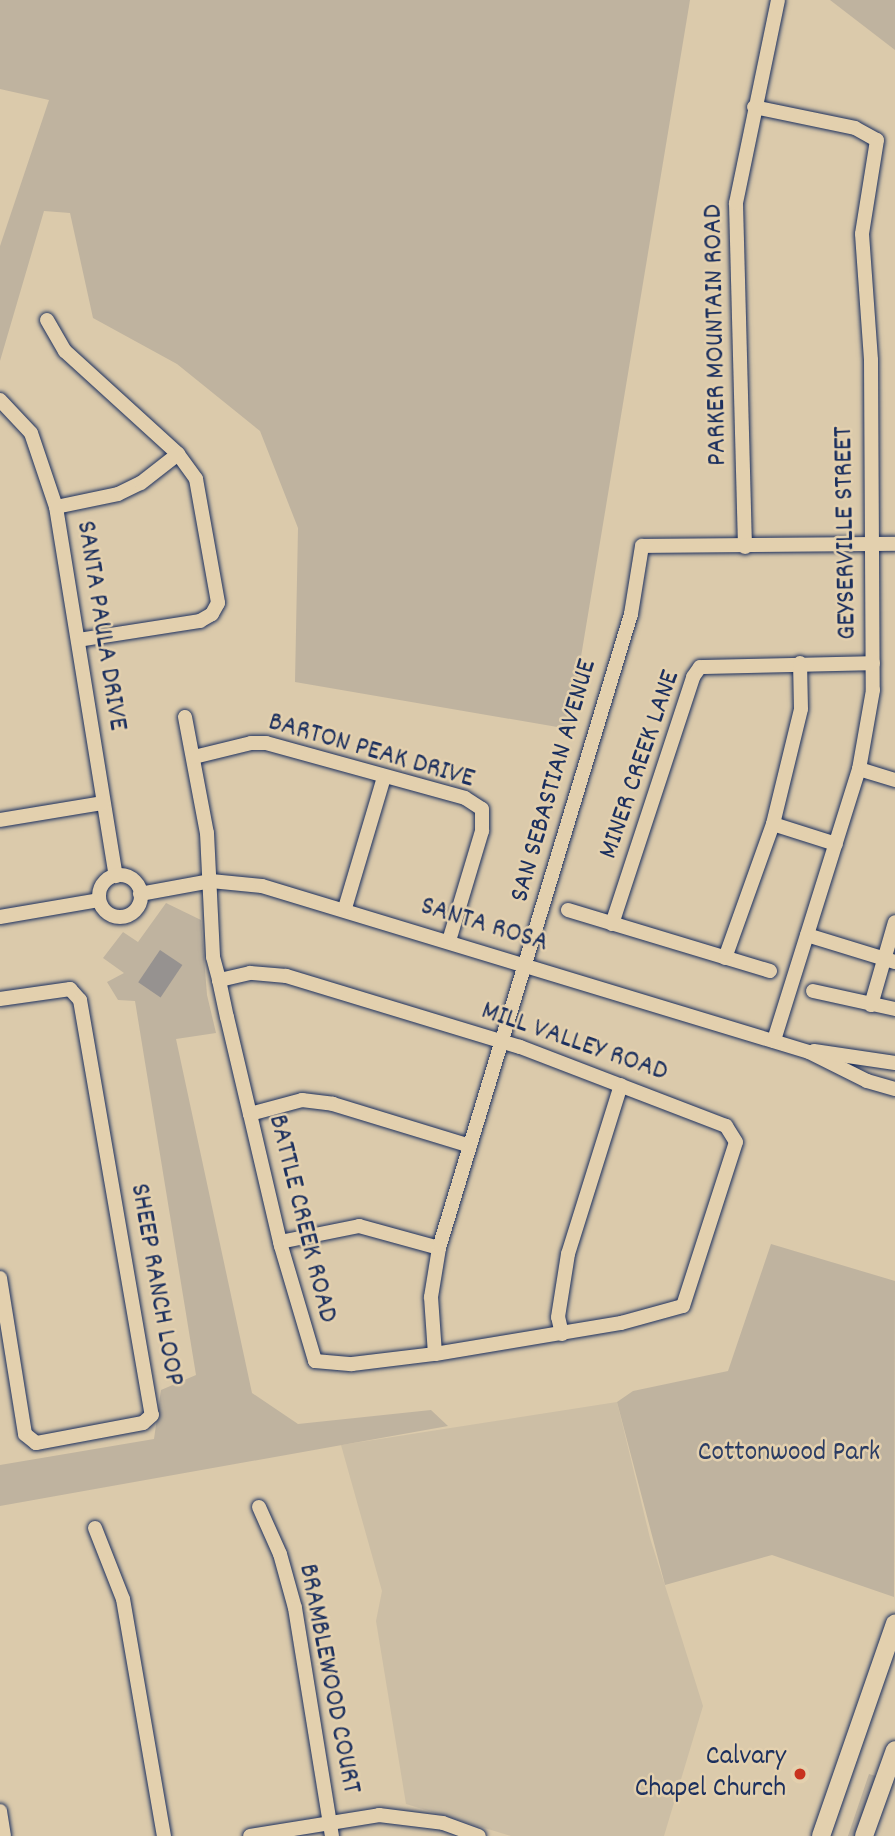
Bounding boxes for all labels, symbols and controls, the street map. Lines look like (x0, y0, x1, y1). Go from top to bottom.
street label: PARKER MOUNTAIN ROAD (698, 204, 736, 466)
street label: GEYSERVILLE STREET (828, 426, 866, 640)
street label: SANTA PAULA DRIVE (67, 519, 133, 733)
street label: SAN SEBASTIAN AVENUE (504, 656, 606, 906)
street label: MINER CREEK LANE (593, 666, 689, 864)
street label: BARTON PEAK DRIVE (264, 707, 478, 797)
street label: SANTA ROSA (416, 891, 552, 961)
street label: MILL VALLEY ROAD (476, 995, 672, 1091)
street label: BATTLE CREEK ROAD (259, 1111, 343, 1327)
street label: SHEEP RANCH LOOP (121, 1181, 189, 1389)
park label: Cottonwood Park (698, 1437, 880, 1471)
street label: BRAMBLEWOOD COURT (289, 1561, 367, 1797)
place label: Calvary Chapel Church (635, 1741, 786, 1807)
marker: Calvary Chapel Church (792, 1766, 808, 1782)

